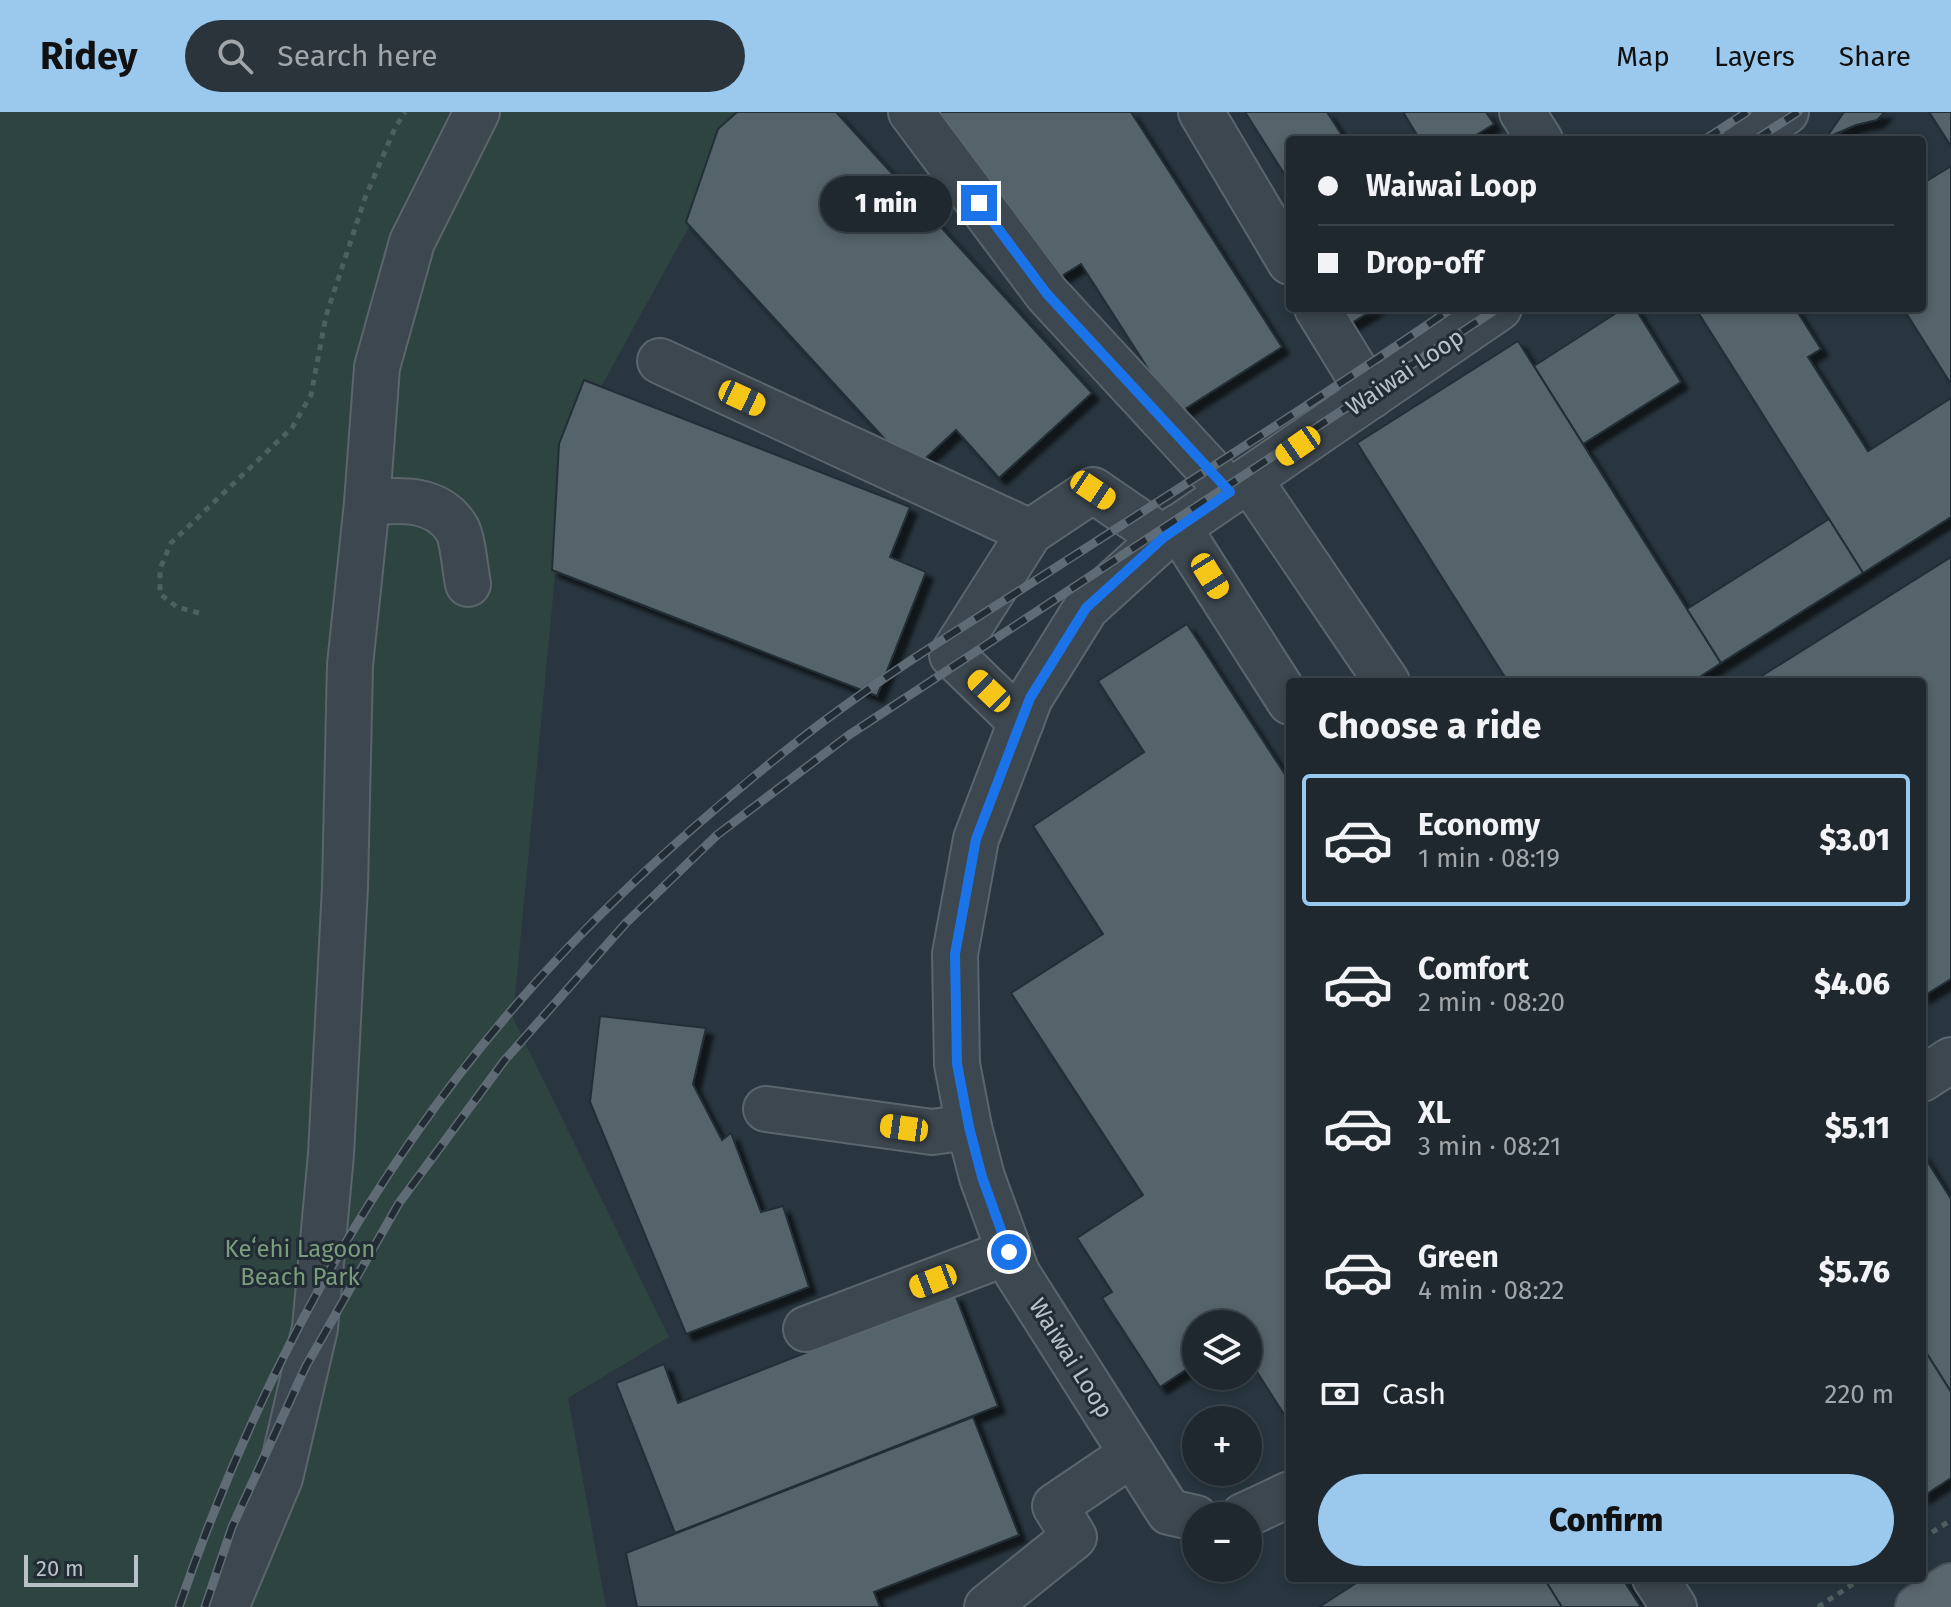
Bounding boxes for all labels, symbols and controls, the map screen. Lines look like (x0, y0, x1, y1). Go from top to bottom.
search box (185, 20, 745, 92)
text: Ridey (40, 33, 137, 79)
icon: search (213, 34, 257, 78)
text: Search here (277, 38, 438, 74)
text: Map (1616, 40, 1670, 73)
text: Layers (1714, 40, 1795, 73)
text: Share (1839, 40, 1911, 73)
text: Waiwai Loop (1366, 168, 1537, 204)
callout: 1 min (819, 175, 951, 231)
route end (961, 185, 997, 221)
text: 1 min (855, 188, 917, 219)
text: Drop-off (1366, 245, 1483, 281)
street label: Waiwai Loop (1341, 322, 1469, 422)
car (715, 377, 769, 419)
car (1271, 422, 1325, 470)
car (1066, 467, 1120, 513)
car (1187, 549, 1233, 603)
car (963, 666, 1015, 716)
text: Choose a ride (1318, 704, 1541, 748)
icon: car (1322, 804, 1394, 876)
text: Economy (1418, 807, 1540, 843)
text: $3.01 (1819, 822, 1890, 858)
text: 1 min · 08:19 (1418, 843, 1560, 874)
icon: car (1322, 948, 1394, 1020)
text: Comfort (1418, 951, 1529, 987)
text: $4.06 (1814, 966, 1890, 1002)
text: 2 min · 08:20 (1418, 987, 1565, 1018)
icon: car (1322, 1092, 1394, 1164)
text: XL (1418, 1095, 1451, 1131)
text: $5.11 (1825, 1110, 1890, 1146)
car (879, 1113, 929, 1143)
text: 3 min · 08:21 (1418, 1131, 1561, 1162)
route start (991, 1234, 1027, 1270)
park label: Keʻehi Lagoon Beach Park (225, 1235, 375, 1291)
icon: car (1322, 1236, 1394, 1308)
text: Green (1418, 1239, 1499, 1275)
text: $5.76 (1819, 1254, 1890, 1290)
car (906, 1261, 960, 1301)
text: 4 min · 08:22 (1418, 1275, 1564, 1306)
street label: Waiwai Loop (1023, 1293, 1119, 1423)
map controls (1182, 1310, 1262, 1582)
button: layers (1182, 1310, 1262, 1390)
icon: cash (1318, 1372, 1362, 1416)
text: Cash (1382, 1376, 1446, 1412)
text: 220 m (1825, 1379, 1894, 1410)
button: + (1182, 1406, 1262, 1486)
button: Confirm (1318, 1474, 1894, 1566)
button: − (1182, 1502, 1262, 1582)
scale bar (24, 1551, 138, 1587)
text: 20 m (36, 1555, 84, 1582)

